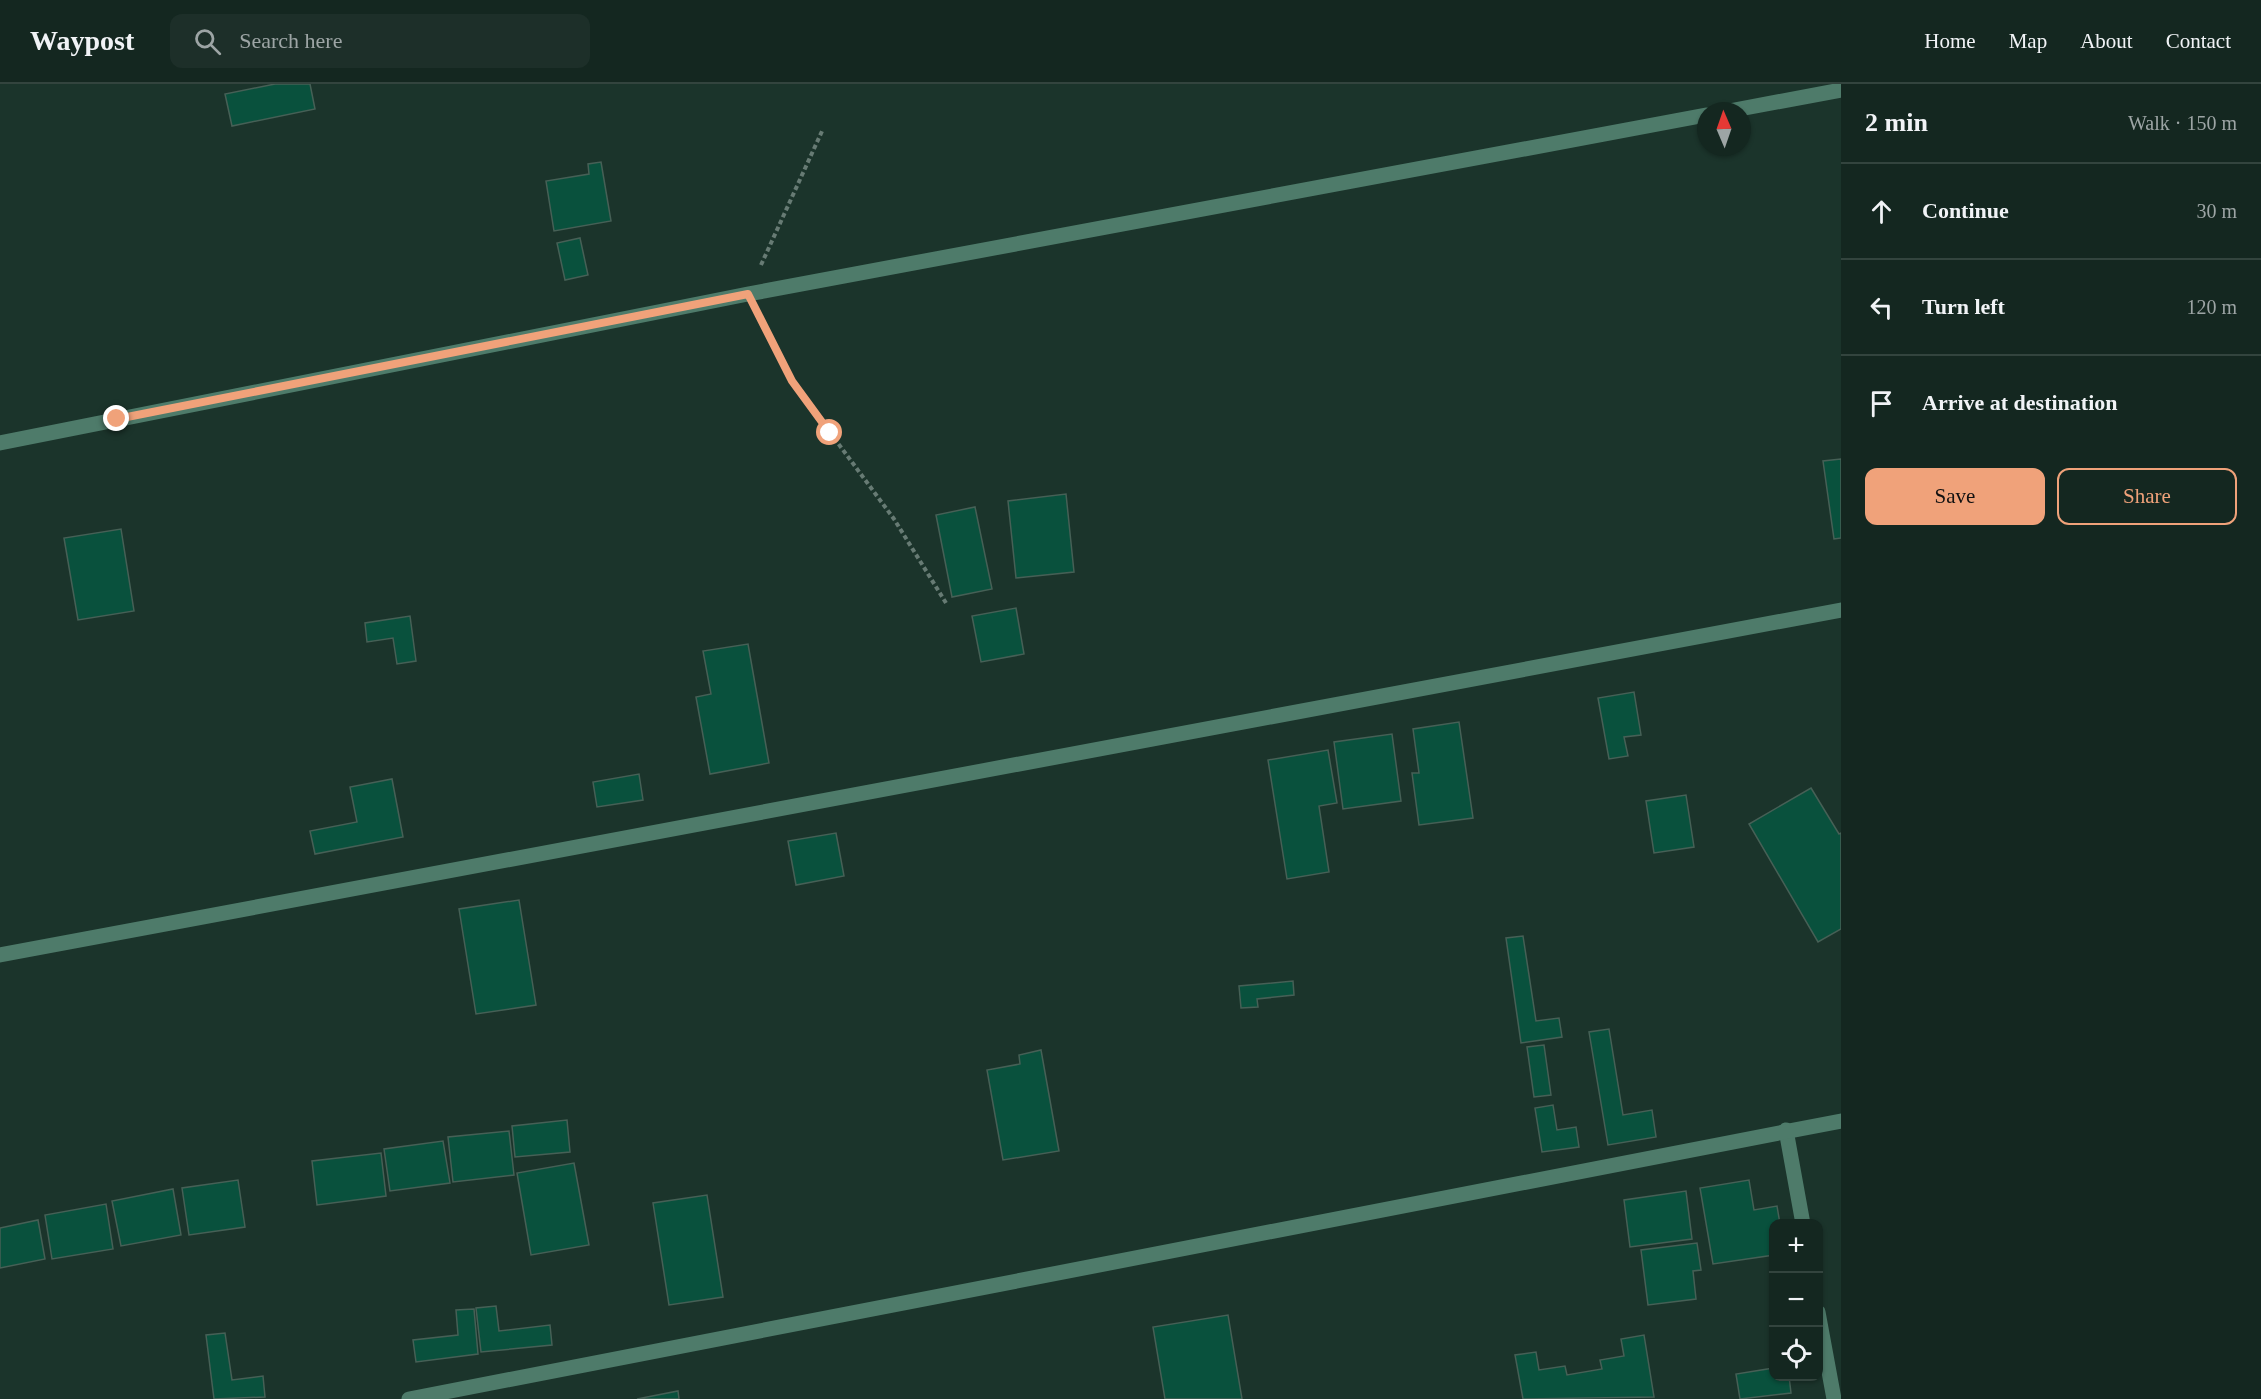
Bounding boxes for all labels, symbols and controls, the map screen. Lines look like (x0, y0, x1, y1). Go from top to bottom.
search box (170, 14, 590, 68)
text: Waypost (30, 25, 134, 56)
icon: search (191, 25, 224, 58)
text: Search here (239, 28, 342, 53)
text: Home (1924, 29, 1976, 53)
text: Map (2009, 29, 2047, 53)
text: About (2080, 29, 2133, 53)
text: Contact (2166, 29, 2231, 53)
north arrow (1697, 102, 1751, 156)
text: 2 min (1865, 108, 1928, 137)
text: Walk · 150 m (2128, 112, 2237, 134)
icon: ahead (1865, 195, 1898, 228)
text: Continue (1922, 198, 2009, 223)
text: 30 m (2196, 200, 2237, 222)
icon: left (1865, 291, 1898, 324)
text: Turn left (1922, 294, 2005, 319)
text: 120 m (2186, 296, 2237, 318)
icon: arrive (1865, 387, 1898, 420)
text: Arrive at destination (1922, 390, 2118, 415)
route end (103, 405, 129, 431)
route start (816, 419, 842, 445)
button: Save (1865, 468, 2045, 525)
button: Share (2057, 468, 2237, 525)
map controls (1769, 1219, 1823, 1381)
button: + (1769, 1219, 1823, 1273)
button: − (1769, 1273, 1823, 1327)
button: locate (1769, 1327, 1823, 1381)

